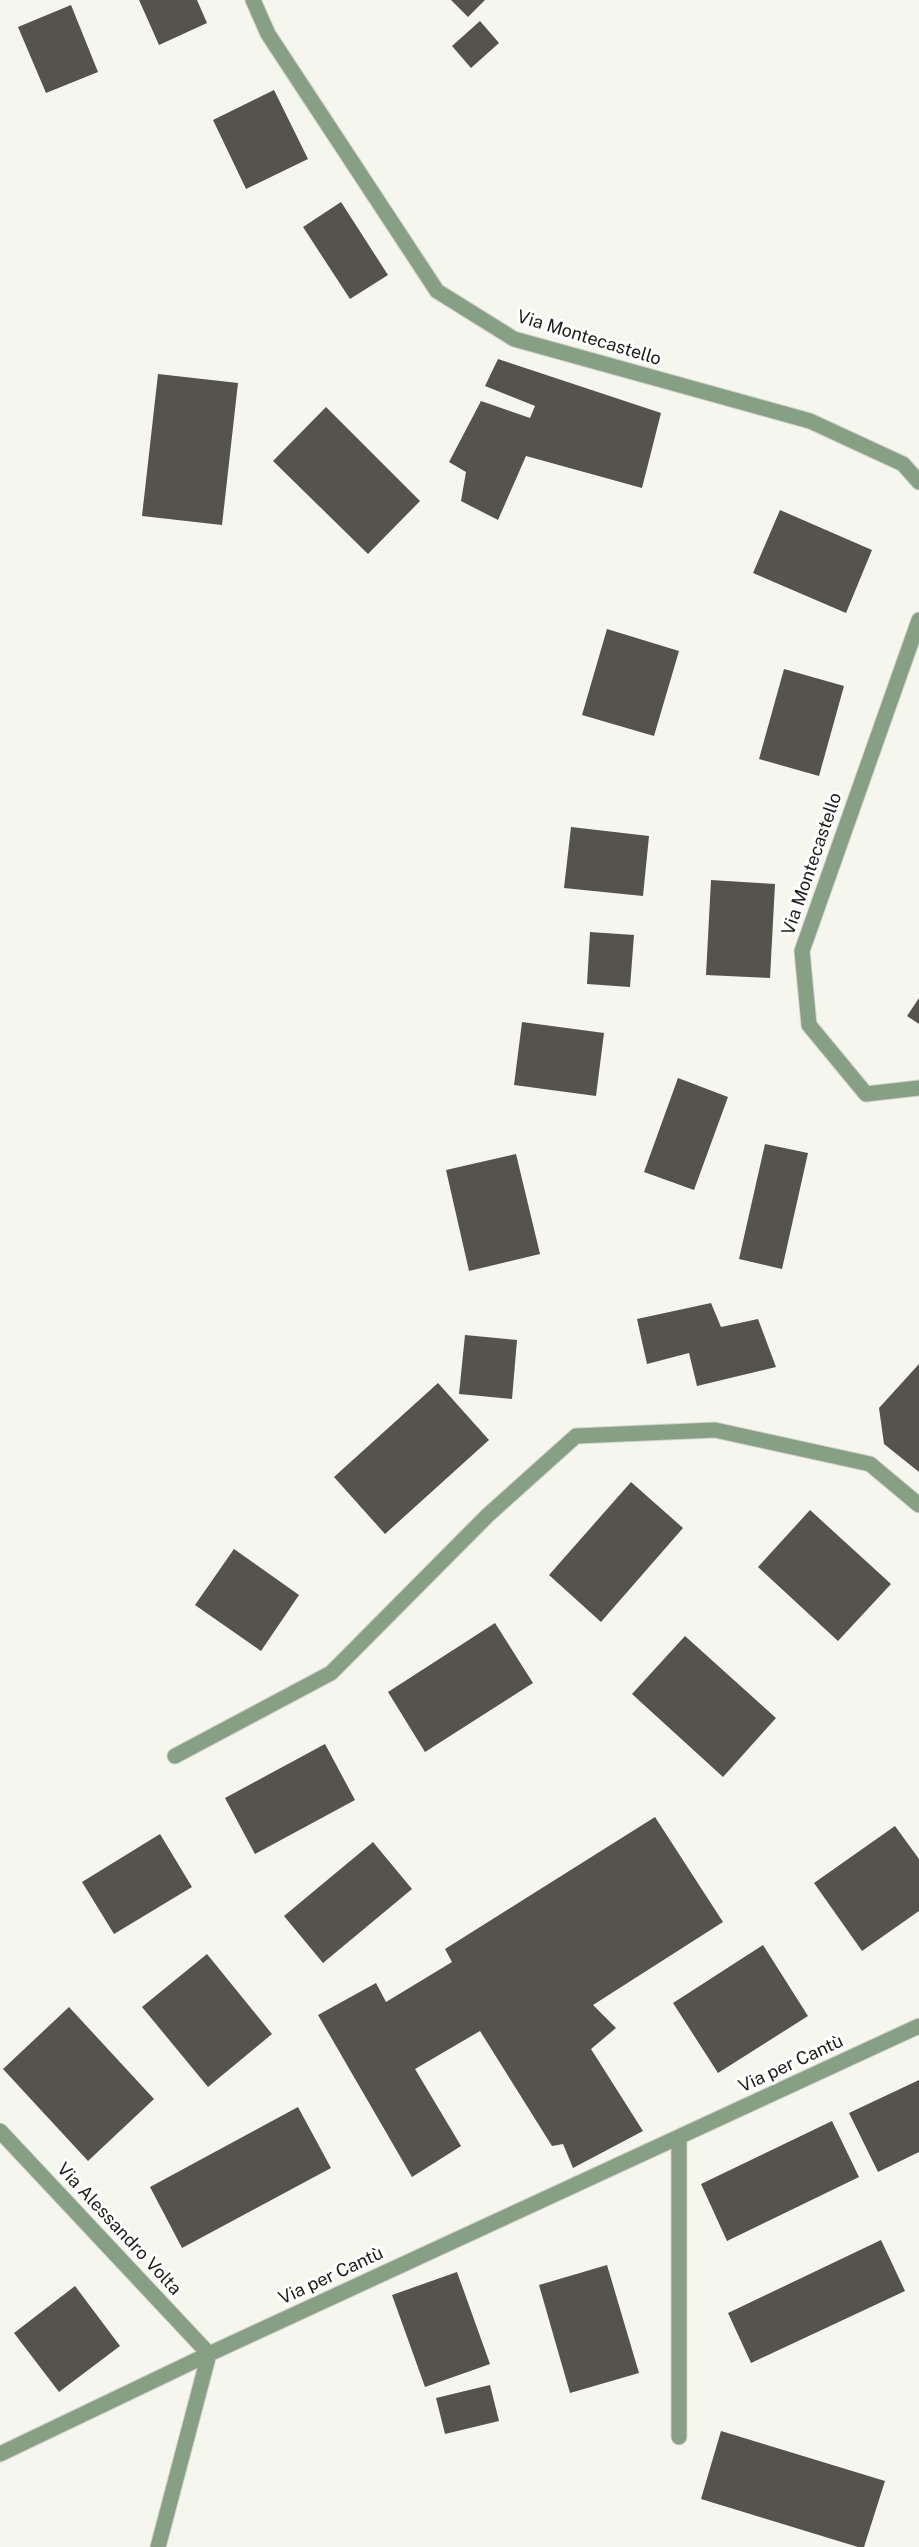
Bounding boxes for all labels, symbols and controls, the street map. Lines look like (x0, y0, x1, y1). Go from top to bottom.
street label: Via Montecastello (514, 306, 664, 370)
street label: Via Montecastello (777, 790, 847, 938)
street label: Via per Cantù (735, 2030, 847, 2098)
street label: Via Alessandro Volta (52, 2158, 186, 2300)
street label: Via per Cantù (275, 2242, 387, 2310)

